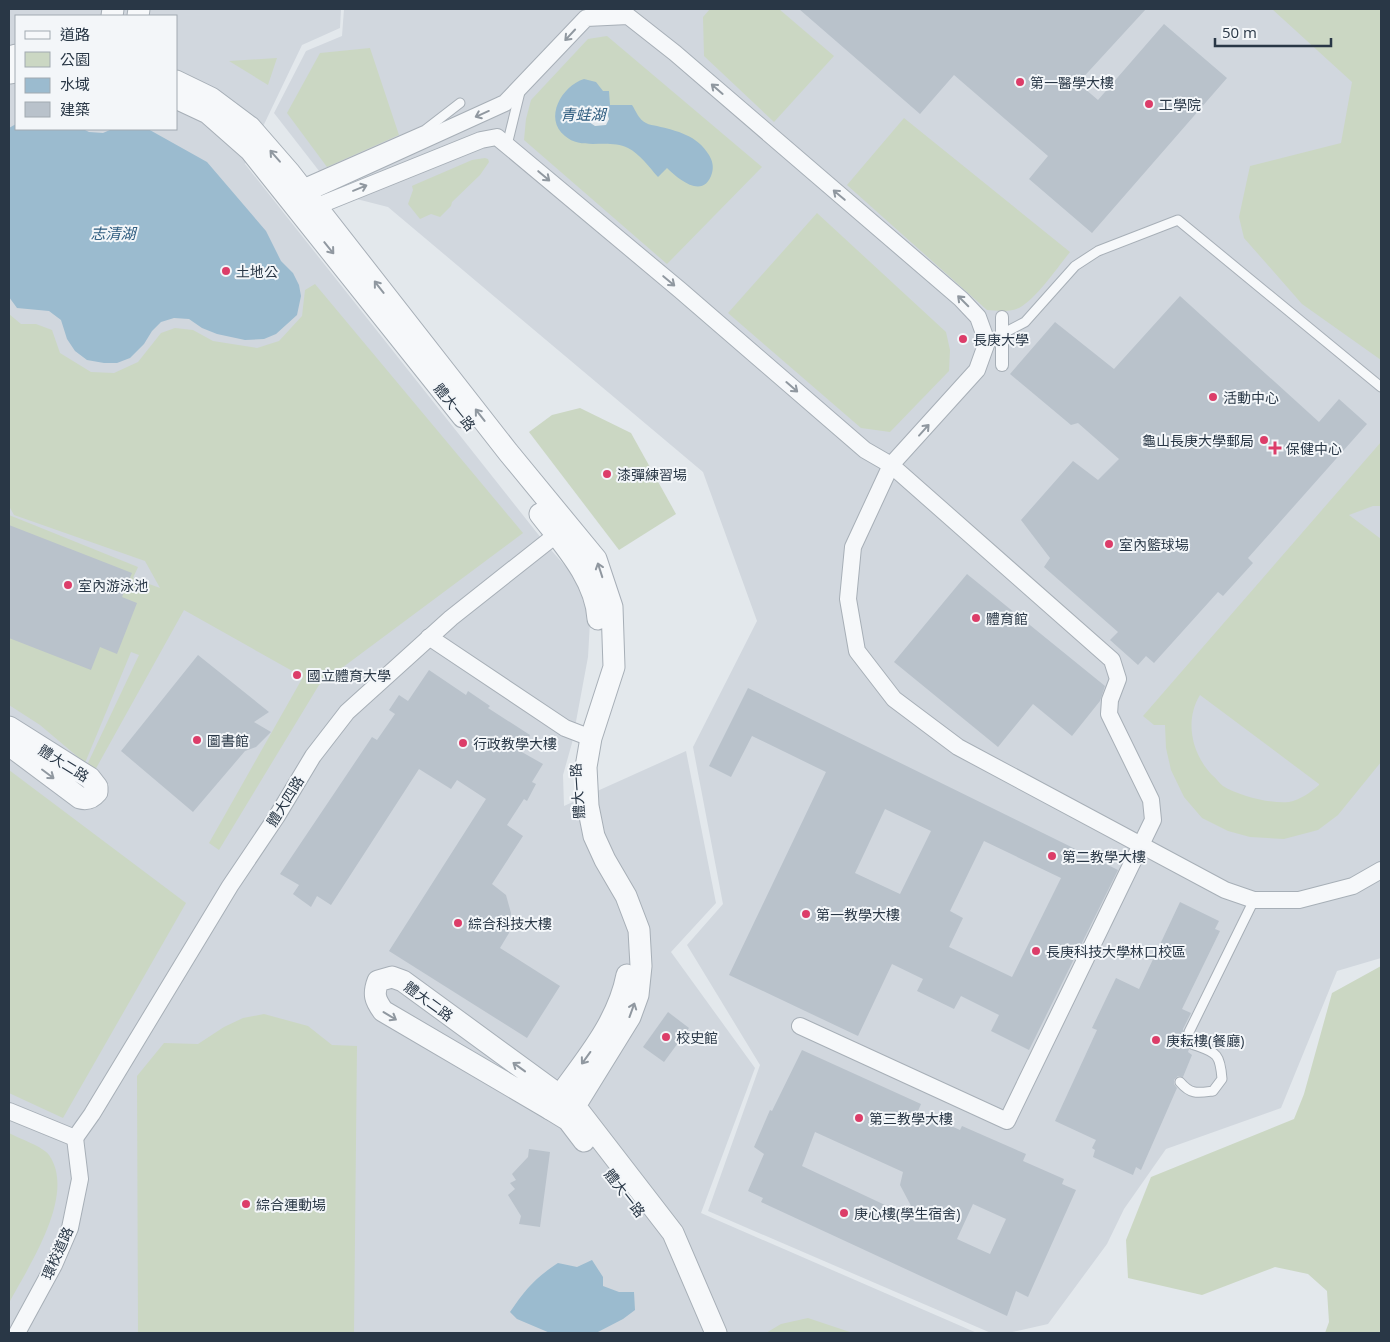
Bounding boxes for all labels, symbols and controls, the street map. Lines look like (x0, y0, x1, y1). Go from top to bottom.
legend (15, 15, 178, 130)
scale bar (1215, 15, 1331, 47)
text: 50 m (1222, 22, 1257, 42)
text: 道路 (60, 24, 90, 44)
one-way arrow (564, 29, 576, 42)
text: 公園 (60, 49, 90, 69)
place label: 第一醫學大樓 (1030, 73, 1114, 92)
text: 水域 (60, 74, 90, 94)
marker: 第一醫學大樓 (1014, 76, 1026, 88)
one-way arrow (710, 83, 723, 94)
place label: 工學院 (1159, 95, 1201, 114)
marker: 工學院 (1143, 98, 1155, 110)
text: 建築 (60, 99, 90, 119)
water label: 青蛙湖 (560, 104, 607, 124)
one-way arrow (475, 110, 490, 119)
one-way arrow (270, 150, 281, 163)
one-way arrow (538, 171, 551, 182)
one-way arrow (352, 183, 367, 193)
one-way arrow (833, 189, 846, 201)
water label: 志清湖 (90, 223, 137, 243)
one-way arrow (323, 242, 334, 255)
place label: 土地公 (236, 262, 278, 281)
marker: 土地公 (220, 265, 232, 277)
one-way arrow (662, 275, 675, 286)
one-way arrow (374, 281, 385, 294)
one-way arrow (956, 295, 969, 307)
place label: 長庚大學 (973, 330, 1029, 349)
marker: 長庚大學 (957, 333, 969, 345)
street label: 體大一路 (430, 379, 480, 435)
one-way arrow (785, 381, 798, 392)
place label: 活動中心 (1223, 388, 1279, 407)
marker: 活動中心 (1207, 391, 1219, 403)
one-way arrow (474, 409, 485, 422)
one-way arrow (919, 423, 930, 436)
place label: 龜山長庚大學郵局 (1142, 431, 1254, 450)
marker: 龜山長庚大學郵局 (1258, 434, 1270, 446)
place label: 保健中心 (1286, 439, 1342, 458)
marker: 保健中心 (1268, 441, 1282, 455)
place label: 漆彈練習場 (617, 465, 687, 484)
marker: 漆彈練習場 (601, 468, 613, 480)
place label: 室內籃球場 (1119, 535, 1189, 554)
marker: 室內籃球場 (1103, 538, 1115, 550)
one-way arrow (595, 563, 604, 579)
place label: 室內游泳池 (78, 576, 148, 595)
marker: 室內游泳池 (62, 579, 74, 591)
place label: 體育館 (986, 609, 1028, 628)
marker: 體育館 (970, 612, 982, 624)
place label: 國立體育大學 (307, 666, 391, 685)
marker: 國立體育大學 (291, 669, 303, 681)
place label: 圖書館 (207, 731, 249, 750)
marker: 圖書館 (191, 734, 203, 746)
place label: 行政教學大樓 (473, 734, 557, 753)
marker: 行政教學大樓 (457, 737, 469, 749)
street label: 體大二路 (35, 740, 93, 786)
street label: 體大一路 (566, 762, 588, 820)
one-way arrow (41, 769, 54, 780)
street label: 體大四路 (262, 772, 308, 830)
place label: 第二教學大樓 (1062, 847, 1146, 866)
marker: 第二教學大樓 (1046, 850, 1058, 862)
place label: 第一教學大樓 (816, 905, 900, 924)
marker: 第一教學大樓 (800, 908, 812, 920)
place label: 綜合科技大樓 (468, 914, 552, 933)
marker: 綜合科技大樓 (452, 917, 464, 929)
place label: 長庚科技大學林口校區 (1046, 942, 1186, 961)
marker: 長庚科技大學林口校區 (1030, 945, 1042, 957)
street label: 體大二路 (401, 977, 457, 1025)
one-way arrow (628, 1003, 637, 1019)
one-way arrow (383, 1011, 397, 1021)
place label: 校史館 (676, 1028, 718, 1047)
marker: 校史館 (660, 1031, 672, 1043)
place label: 庚耘樓(餐廳) (1166, 1031, 1244, 1050)
marker: 庚耘樓(餐廳) (1150, 1034, 1162, 1046)
one-way arrow (581, 1051, 591, 1065)
one-way arrow (512, 1062, 526, 1072)
place label: 第三教學大樓 (869, 1109, 953, 1128)
marker: 第三教學大樓 (853, 1112, 865, 1124)
street label: 體大一路 (600, 1165, 650, 1221)
place label: 綜合運動場 (256, 1195, 326, 1214)
marker: 綜合運動場 (240, 1198, 252, 1210)
place label: 庚心樓(學生宿舍) (854, 1204, 960, 1223)
marker: 庚心樓(學生宿舍) (838, 1207, 850, 1219)
street label: 環校道路 (37, 1224, 77, 1282)

